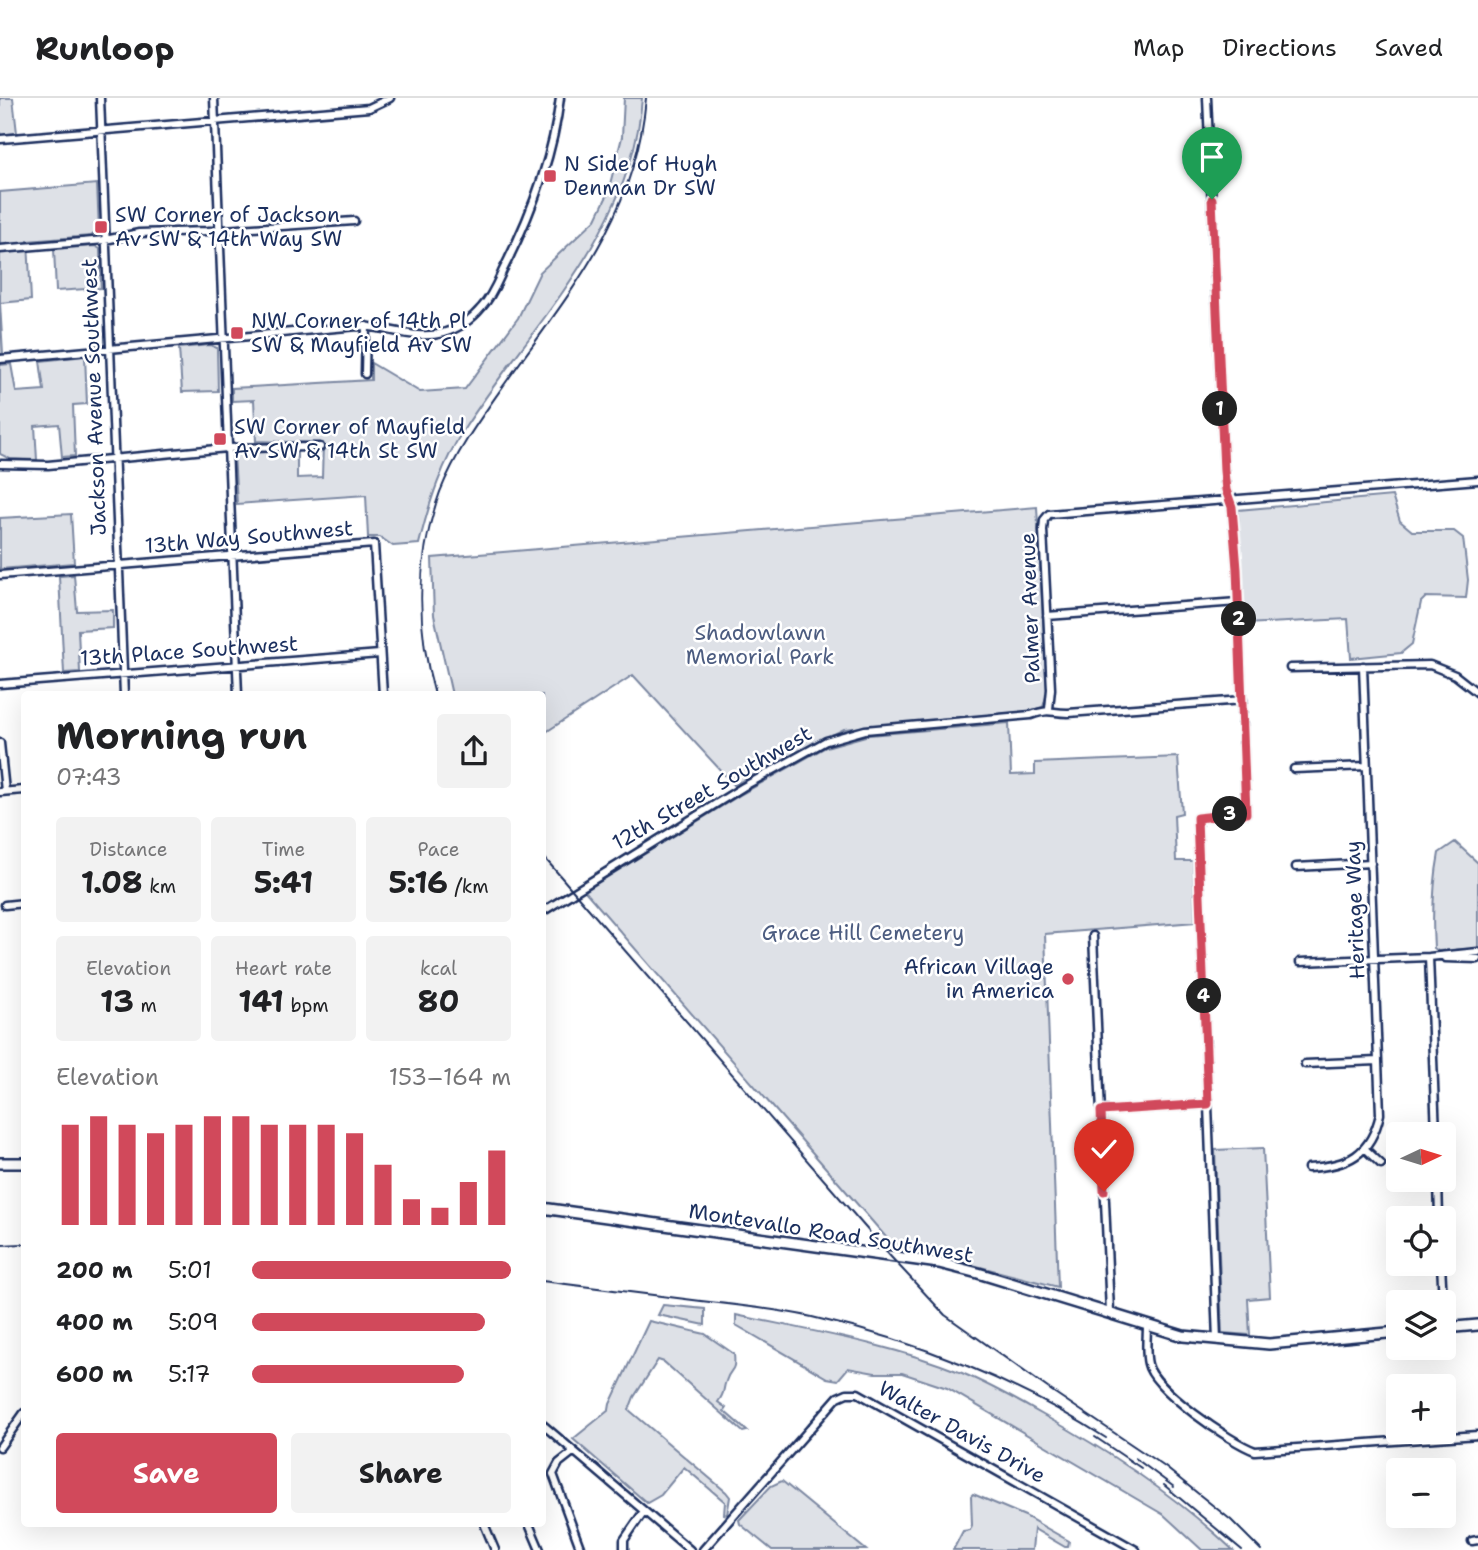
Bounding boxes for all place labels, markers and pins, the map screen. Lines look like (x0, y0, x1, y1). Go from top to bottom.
pin (1182, 127, 1242, 199)
place label: N Side of Hugh Denman Dr SW (564, 150, 718, 202)
marker: N Side of Hugh Denman Dr SW (542, 168, 558, 184)
place label: SW Corner of Jackson Av SW & 14th Way SW (115, 201, 342, 253)
marker: SW Corner of Jackson Av SW & 14th Way SW (93, 219, 109, 235)
place label: NW Corner of 14th Pl SW & Mayfield Av SW (251, 307, 472, 359)
marker: NW Corner of 14th Pl SW & Mayfield Av SW (229, 325, 245, 341)
pin: 1 (1202, 392, 1238, 426)
place label: SW Corner of Mayfield Av SW & 14th St SW (234, 413, 465, 465)
marker: SW Corner of Mayfield Av SW & 14th St SW (212, 431, 228, 447)
pin: 2 (1222, 602, 1256, 636)
pin: 3 (1212, 796, 1248, 832)
place label: African Village in America (903, 953, 1054, 1005)
marker: African Village in America (1060, 971, 1076, 987)
pin: 4 (1186, 978, 1222, 1014)
pin (1074, 1119, 1134, 1191)

